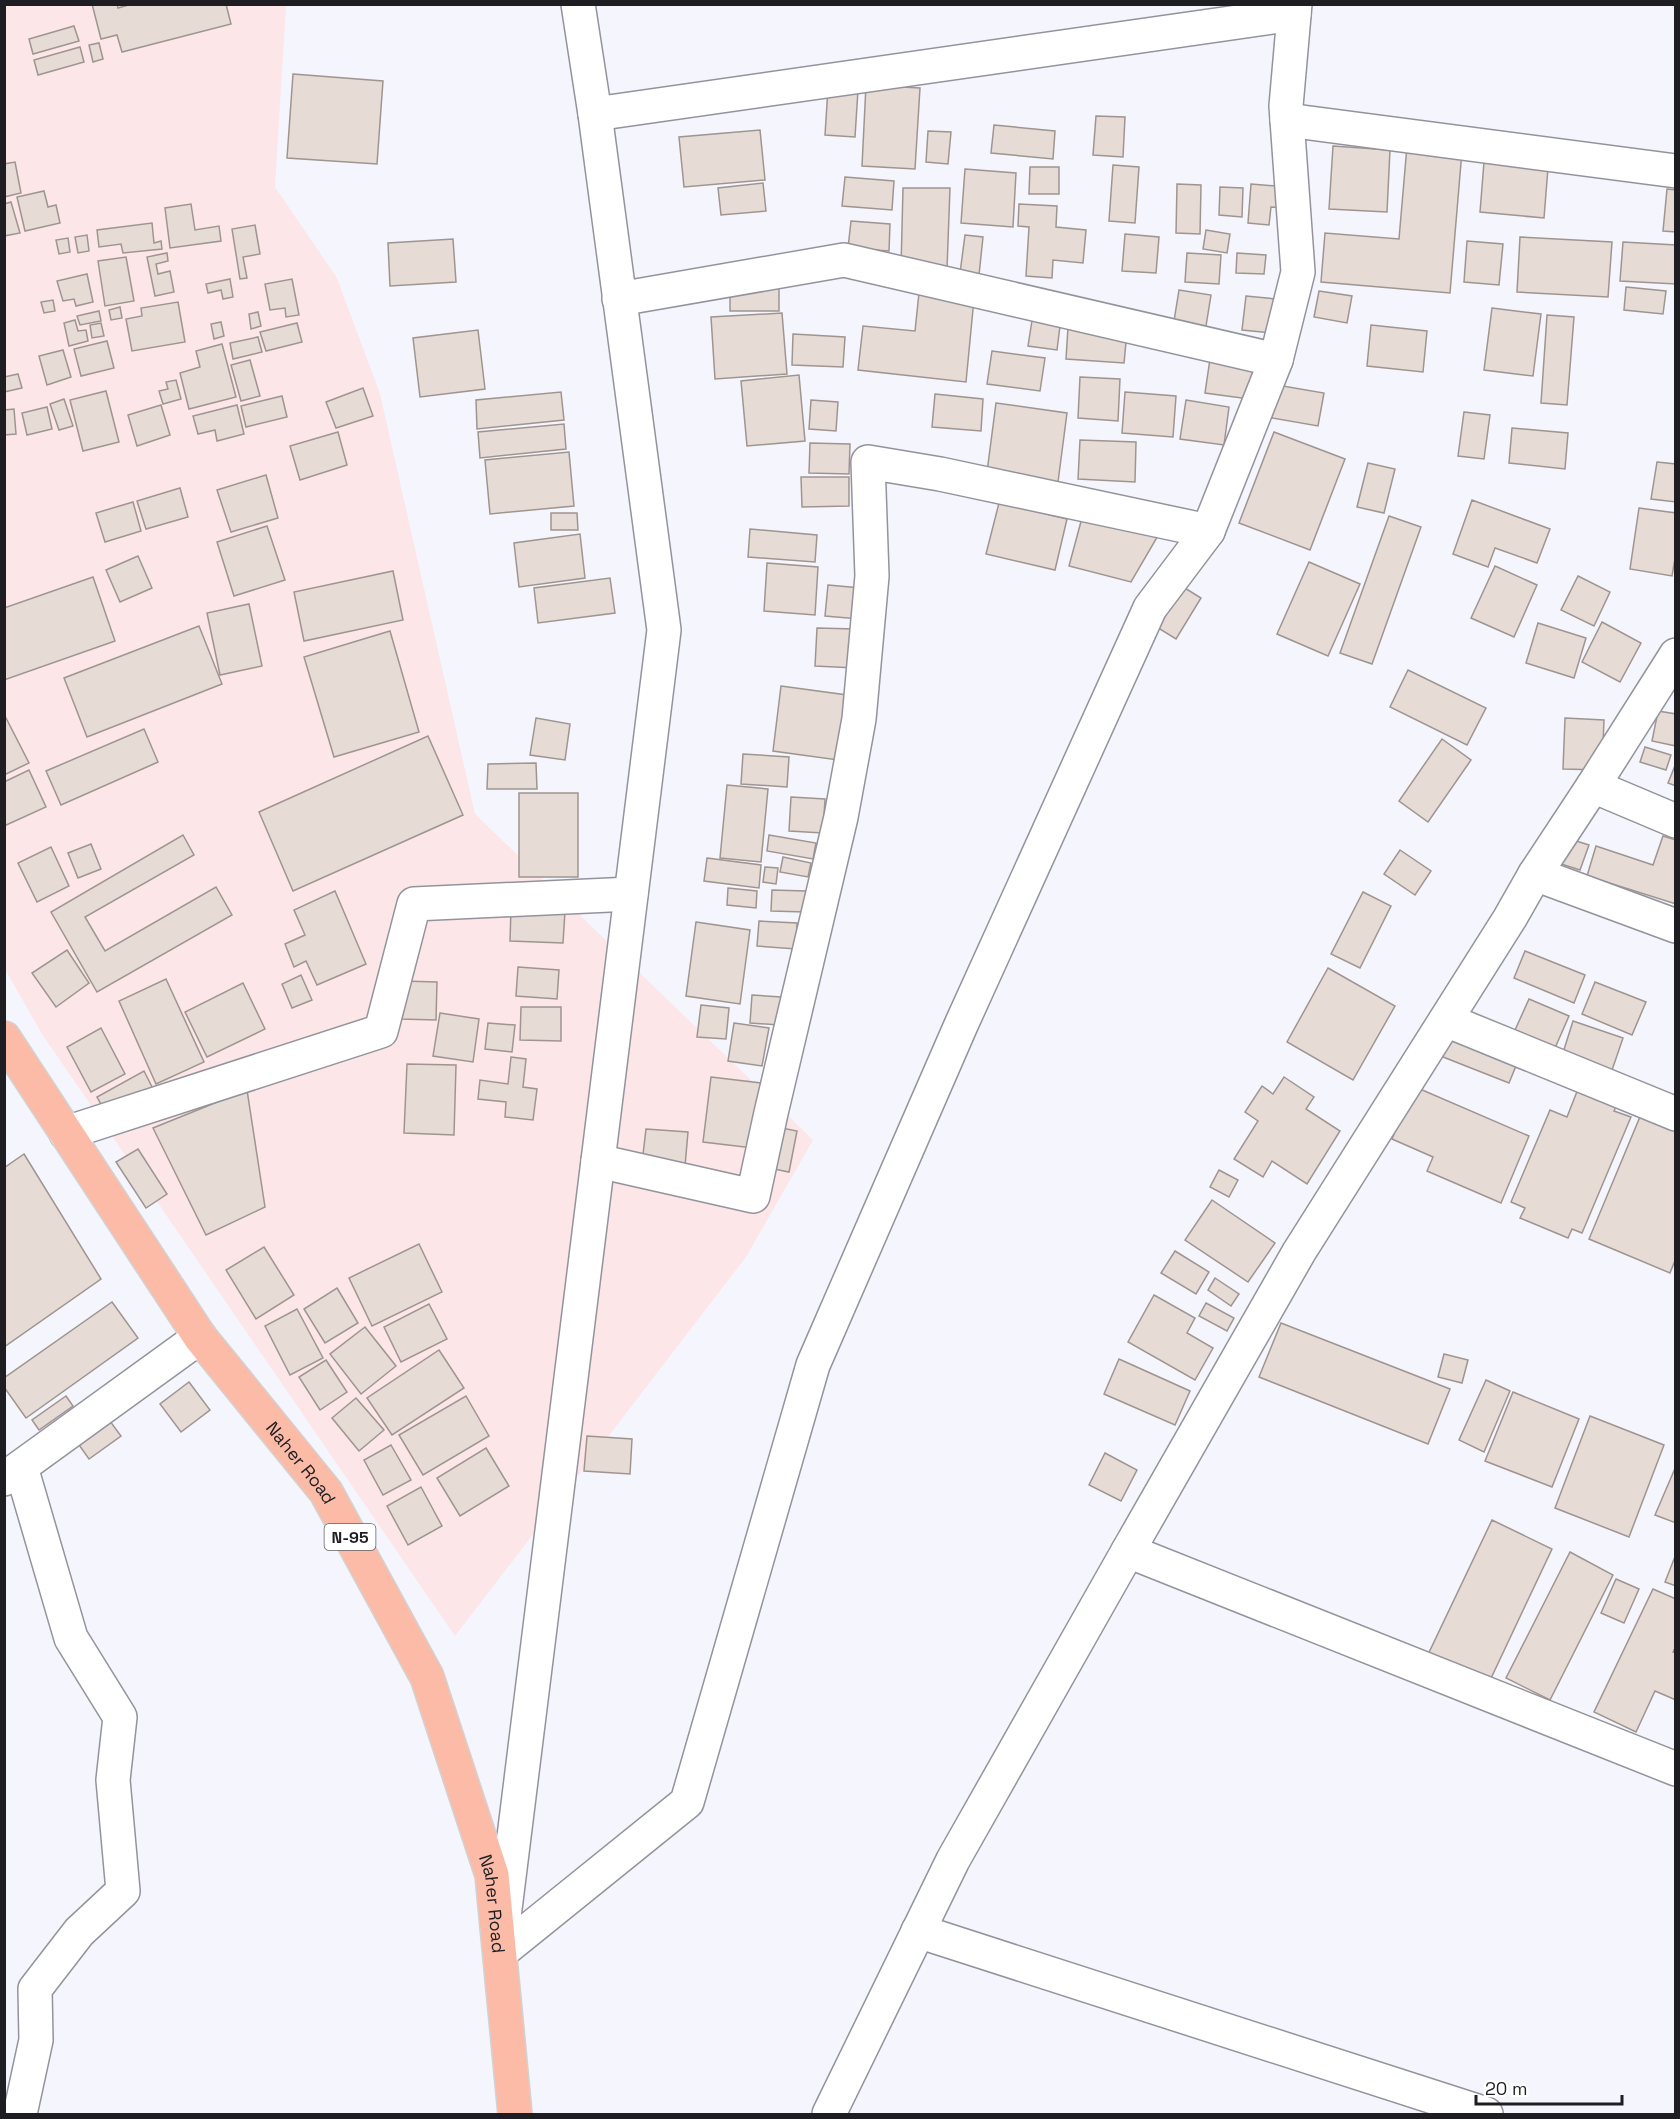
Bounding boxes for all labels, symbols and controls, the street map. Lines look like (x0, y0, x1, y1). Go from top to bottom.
street label: Naher Road (262, 1416, 342, 1508)
road number: N-95 (324, 1524, 376, 1550)
street label: Naher Road (474, 1851, 511, 1954)
scale bar (1476, 2068, 1622, 2106)
text: 20 m (1485, 2077, 1528, 2100)

